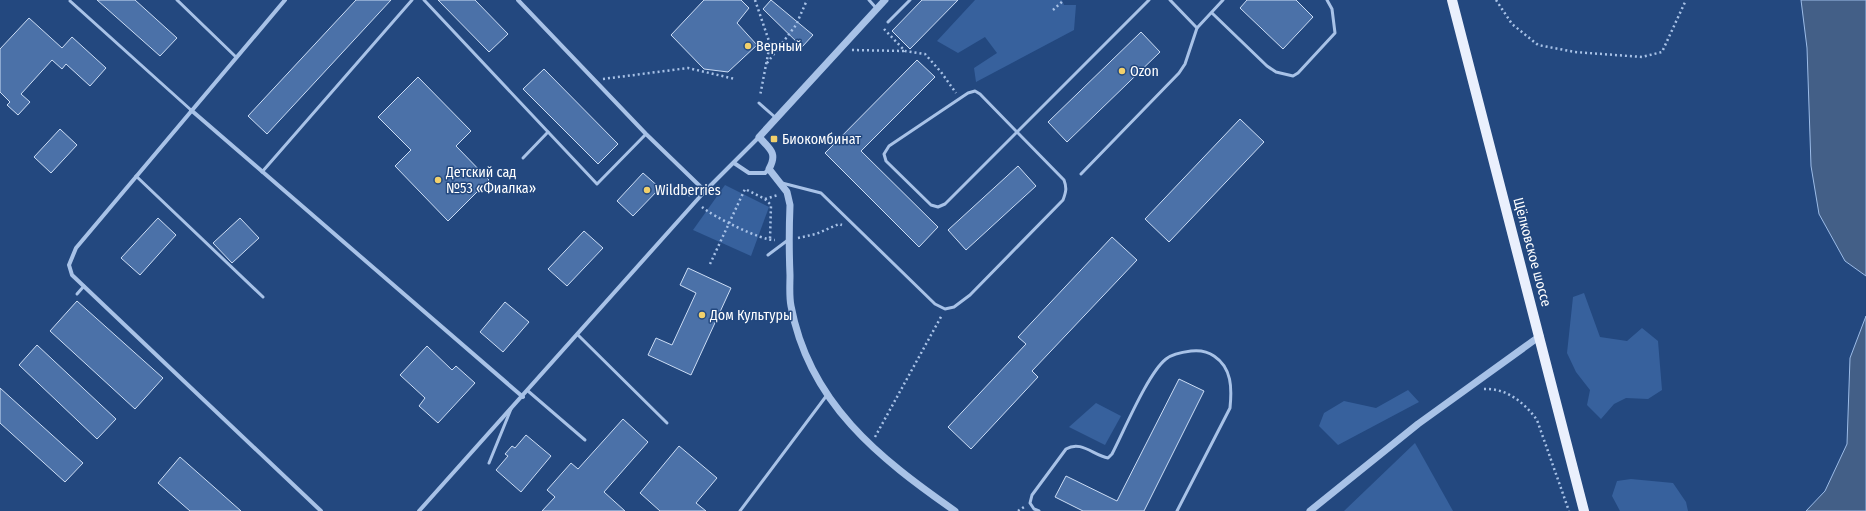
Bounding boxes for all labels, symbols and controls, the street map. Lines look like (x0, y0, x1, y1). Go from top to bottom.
place label: Верный (756, 38, 802, 55)
marker: Верный (743, 41, 753, 51)
place label: Ozon (1130, 63, 1159, 80)
marker: Ozon (1117, 66, 1127, 76)
place label: Биокомбинат (782, 131, 861, 148)
marker: Биокомбинат (769, 134, 779, 144)
place label: Детский сад №53 «Фиалка» (445, 164, 536, 197)
marker: Детский сад №53 «Фиалка» (433, 175, 443, 185)
place label: Wildberries (655, 182, 721, 199)
marker: Wildberries (642, 185, 652, 195)
street label: Щёлковское шоссе (1509, 196, 1555, 308)
place label: Дом Культуры (709, 307, 792, 324)
marker: Дом Культуры (697, 310, 707, 320)

